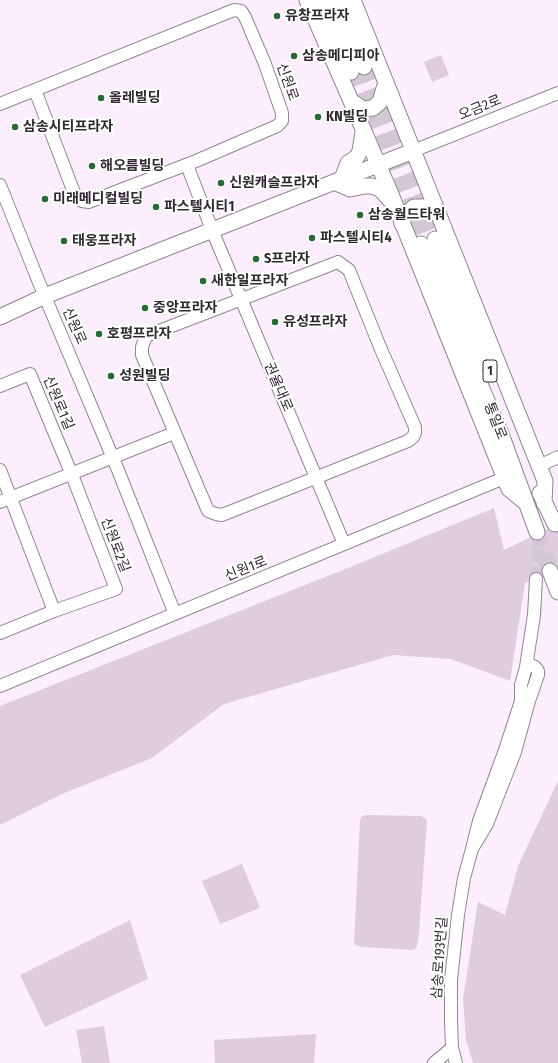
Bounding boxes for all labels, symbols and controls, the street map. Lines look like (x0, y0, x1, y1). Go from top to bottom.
place label: 유창프라자 (285, 8, 349, 24)
marker: 유창프라자 (272, 11, 282, 21)
place label: 삼송메디피아 (302, 48, 379, 64)
marker: 삼송메디피아 (289, 51, 299, 61)
street label: 신원로 (272, 61, 302, 103)
place label: 올레빌딩 (109, 90, 161, 106)
street label: 오금2로 (456, 92, 504, 124)
marker: 올레빌딩 (96, 93, 106, 103)
place label: KN빌딩 (326, 109, 368, 125)
marker: KN빌딩 (313, 112, 323, 122)
place label: 삼송시티프라자 (23, 119, 113, 135)
marker: 삼송시티프라자 (10, 122, 20, 132)
place label: 해오름빌딩 (100, 158, 164, 174)
marker: 해오름빌딩 (87, 161, 97, 171)
place label: 신원캐슬프라자 (229, 175, 319, 191)
marker: 신원캐슬프라자 (216, 178, 226, 188)
place label: 미래메디컬빌딩 (53, 191, 143, 207)
marker: 미래메디컬빌딩 (40, 194, 50, 204)
place label: 파스텔시티1 (164, 199, 234, 215)
marker: 파스텔시티1 (151, 202, 161, 212)
place label: 삼송월드타워 (368, 207, 445, 223)
marker: 삼송월드타워 (355, 210, 365, 220)
place label: 파스텔시티4 (320, 230, 392, 246)
place label: 태웅프라자 (72, 233, 136, 249)
marker: 파스텔시티4 (307, 233, 317, 243)
marker: 태웅프라자 (59, 236, 69, 246)
place label: S프라자 (264, 251, 310, 267)
marker: S프라자 (251, 254, 261, 264)
place label: 새한일프라자 (211, 273, 288, 289)
marker: 새한일프라자 (198, 276, 208, 286)
place label: 중앙프라자 (153, 300, 217, 316)
marker: 중앙프라자 (140, 303, 150, 313)
street label: 신원로 (58, 305, 90, 347)
place label: 유성프라자 (283, 314, 347, 330)
marker: 유성프라자 (270, 317, 280, 327)
place label: 호평프라자 (107, 326, 171, 342)
marker: 호평프라자 (94, 329, 104, 339)
street label: 권율대로 (260, 360, 296, 414)
road number: 1 (483, 360, 497, 382)
place label: 성원빌딩 (119, 368, 171, 384)
marker: 성원빌딩 (106, 371, 116, 381)
street label: 신원로1길 (39, 373, 77, 433)
street label: 통일로 (480, 400, 510, 442)
street label: 신원로2길 (97, 515, 133, 575)
street label: 신원1로 (222, 553, 270, 585)
street label: 삼송로193번길 (429, 916, 451, 1000)

